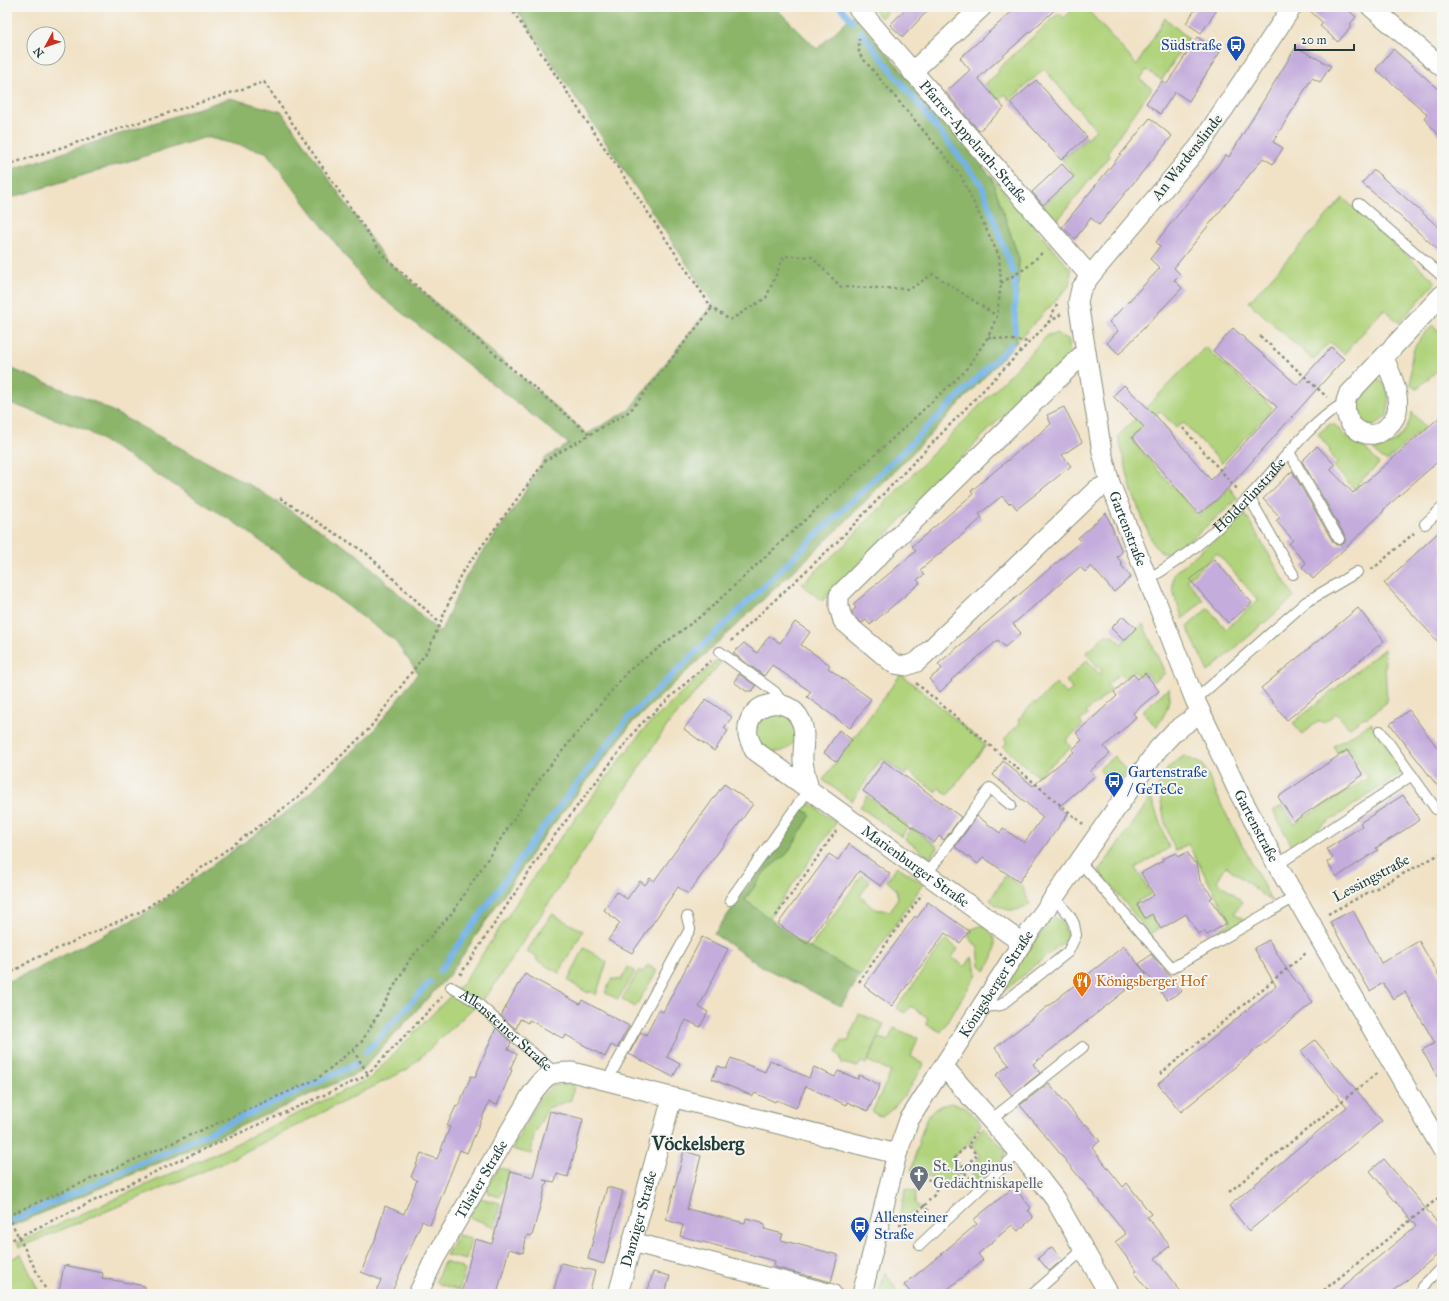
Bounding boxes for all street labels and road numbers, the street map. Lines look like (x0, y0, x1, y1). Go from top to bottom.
street label: Pfarrer-Appelrath-Straße (916, 77, 1032, 207)
street label: An Wardenslinde (1147, 110, 1226, 204)
street label: Hölderlinstraße (1209, 454, 1289, 536)
street label: Gartenstraße (1105, 488, 1151, 569)
street label: Gartenstraße (1230, 786, 1283, 865)
street label: Marienburger Straße (858, 821, 973, 911)
street label: Lessingstraße (1330, 850, 1412, 906)
street label: Königsberger Straße (955, 927, 1037, 1041)
street label: Allensteiner Straße (456, 985, 556, 1075)
street label: Tilsiter Straße (451, 1137, 511, 1222)
street label: Danziger Straße (617, 1168, 661, 1269)

